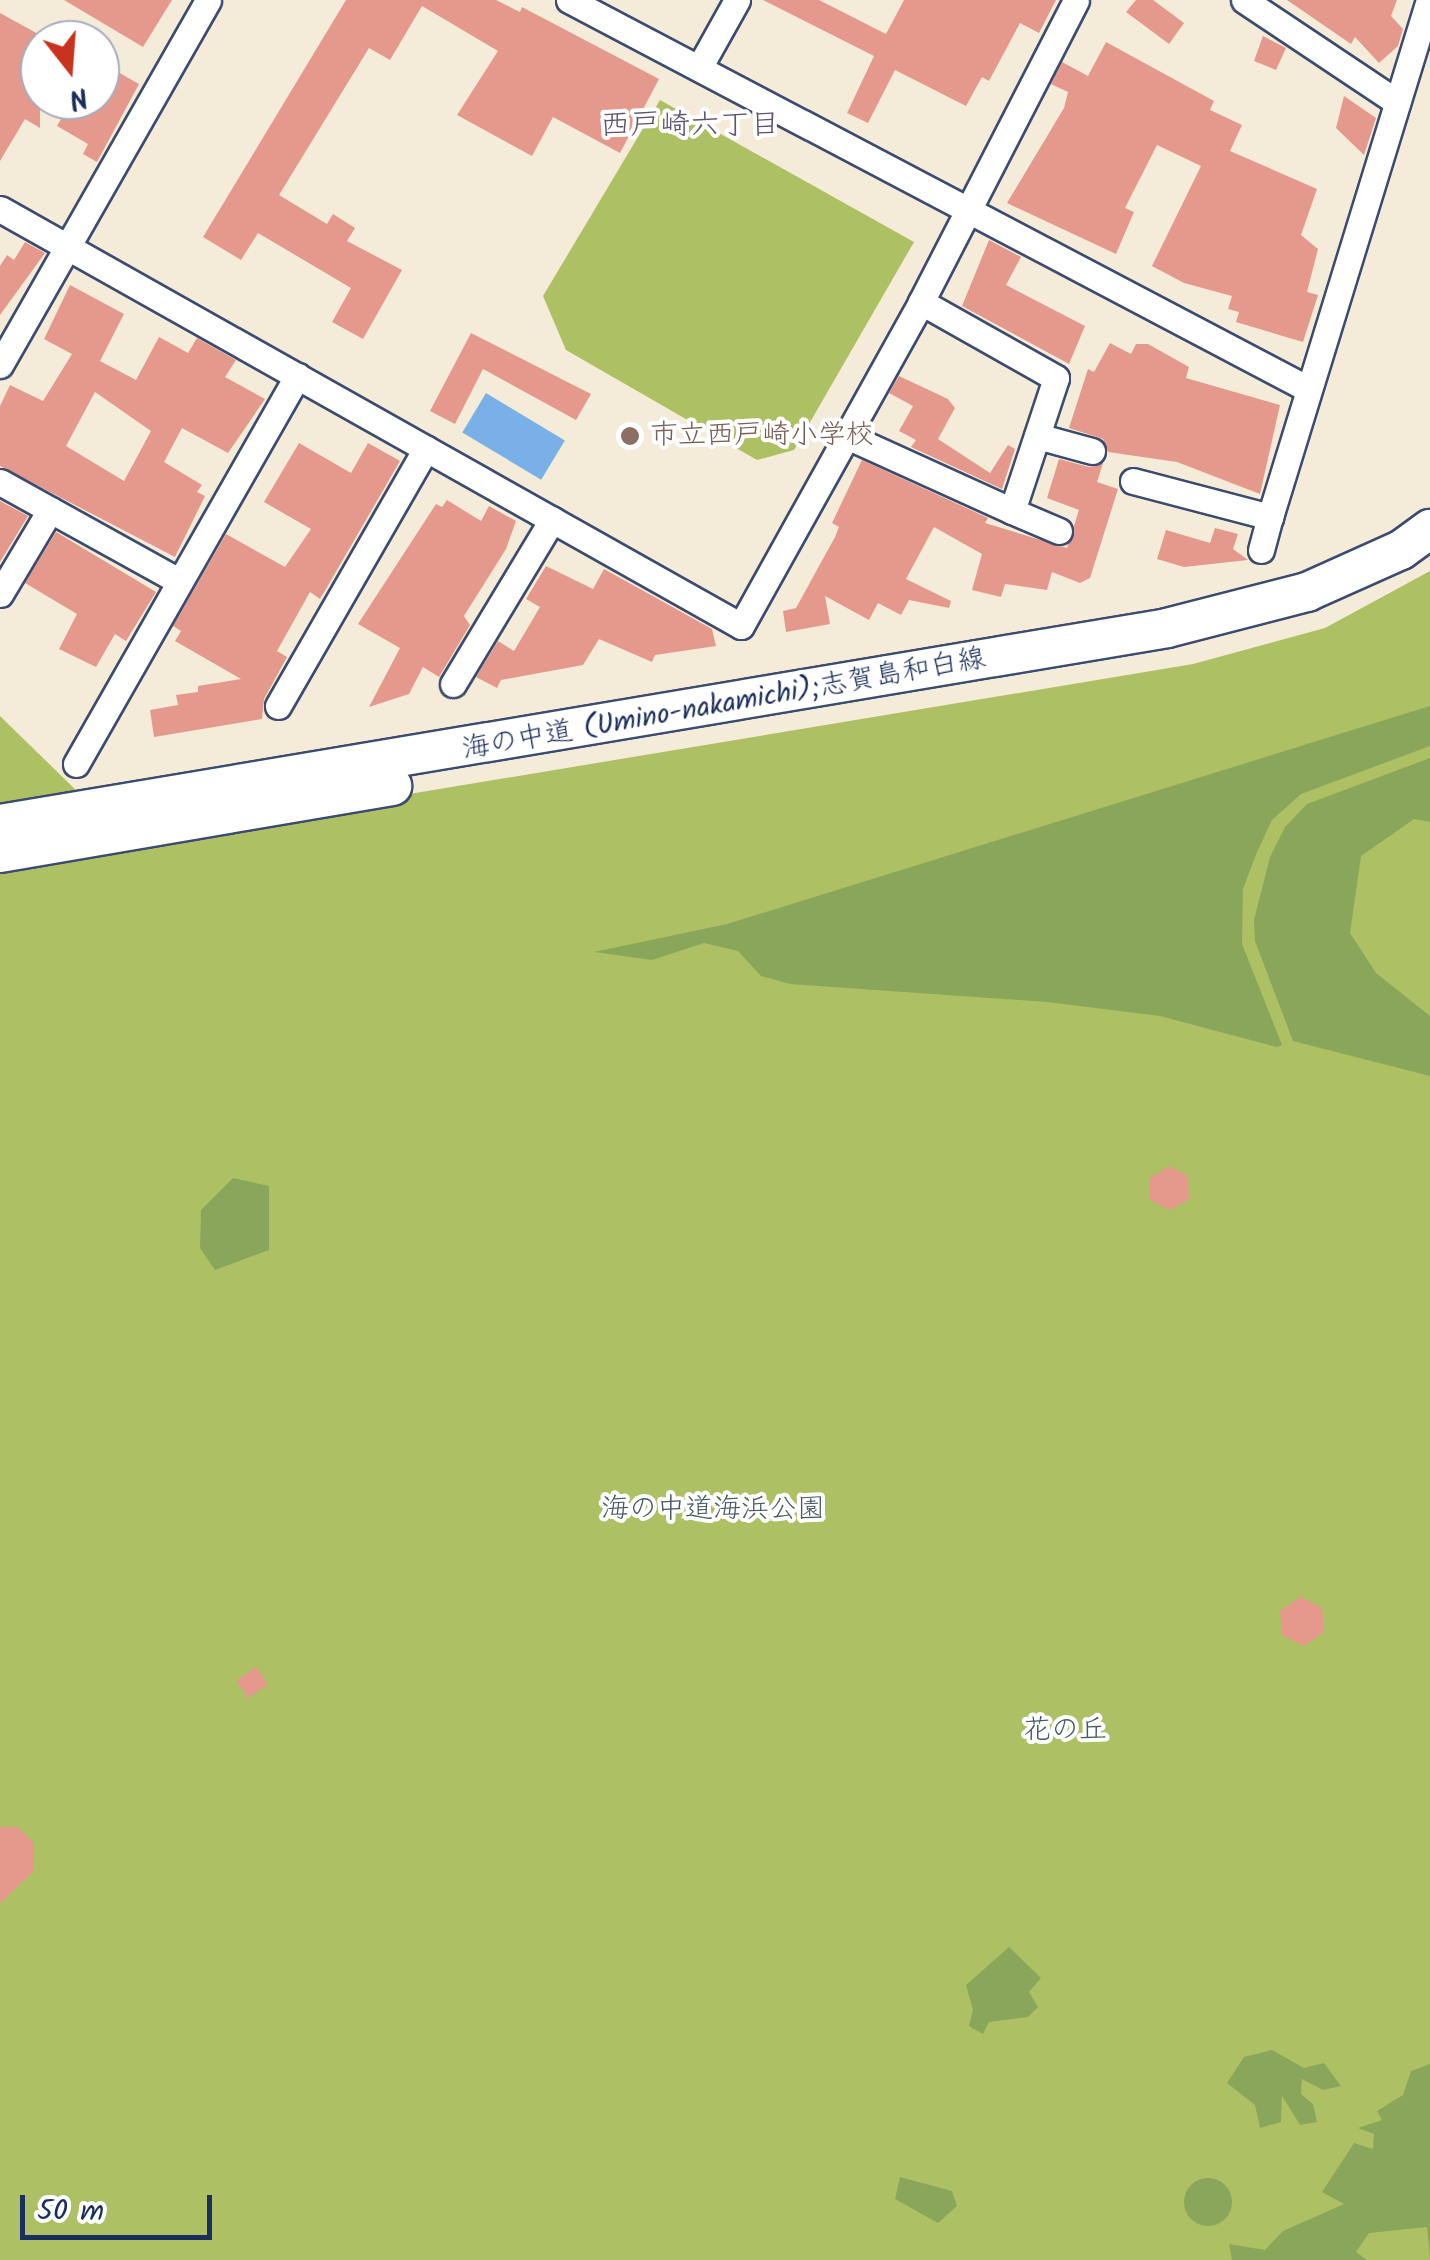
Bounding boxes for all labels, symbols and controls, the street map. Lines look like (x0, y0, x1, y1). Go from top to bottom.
north arrow (20, 20, 120, 120)
text: N (63, 73, 93, 121)
district label: 西戸崎六丁目 (600, 108, 780, 144)
place label: 市立西戸崎小学校 (650, 419, 874, 453)
marker: 市立西戸崎小学校 (619, 425, 641, 447)
street label: 海の中道 (Umino-nakamichi);志賀島和白線 (460, 642, 988, 768)
park label: 海の中道海浜公園 (601, 1493, 825, 1527)
park label: 花の丘 (1023, 1714, 1107, 1748)
scale bar (25, 2175, 218, 2237)
text: 50 m (37, 2188, 104, 2236)

